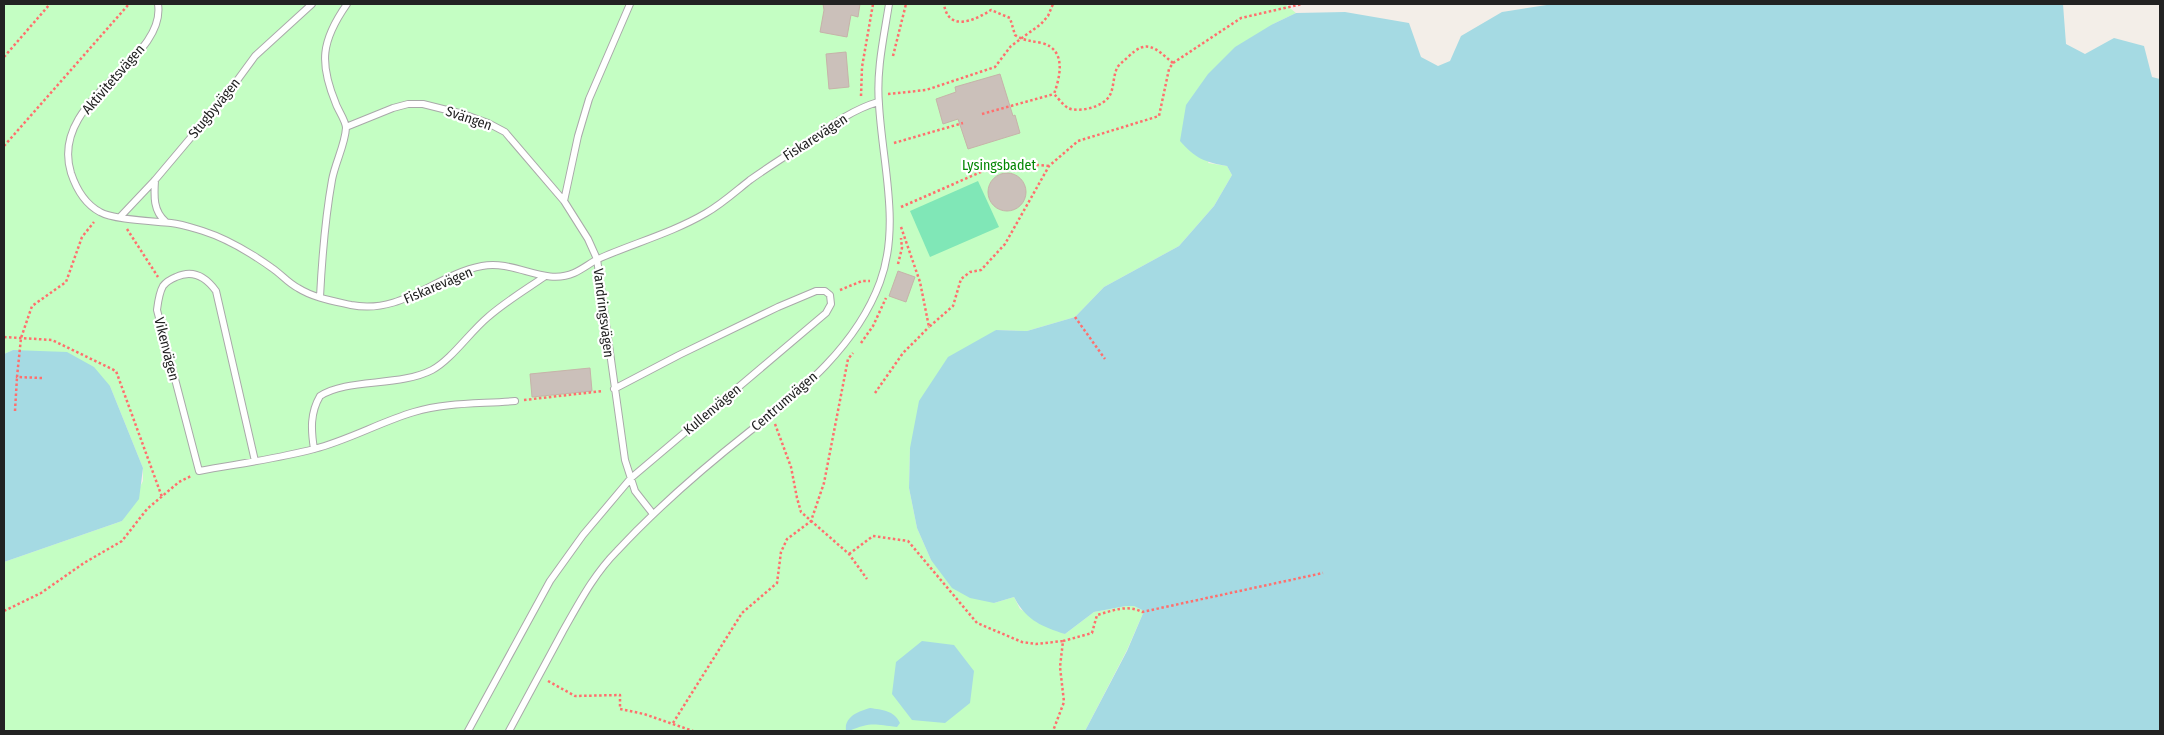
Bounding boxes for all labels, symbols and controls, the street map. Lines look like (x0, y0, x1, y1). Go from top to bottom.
street label: Aktivitetsvägen (78, 41, 148, 118)
street label: Stugbyvägen (185, 75, 244, 142)
street label: Svängen (444, 103, 494, 134)
street label: Fiskarevägen (780, 110, 851, 164)
park label: Lysingsbadet (962, 157, 1036, 174)
street label: Fiskarevägen (401, 263, 475, 308)
street label: Vandringsvägen (590, 267, 617, 359)
street label: Vikenvägen (150, 316, 183, 383)
street label: Centrumvägen (748, 368, 821, 435)
street label: Kullenvägen (680, 381, 744, 438)

